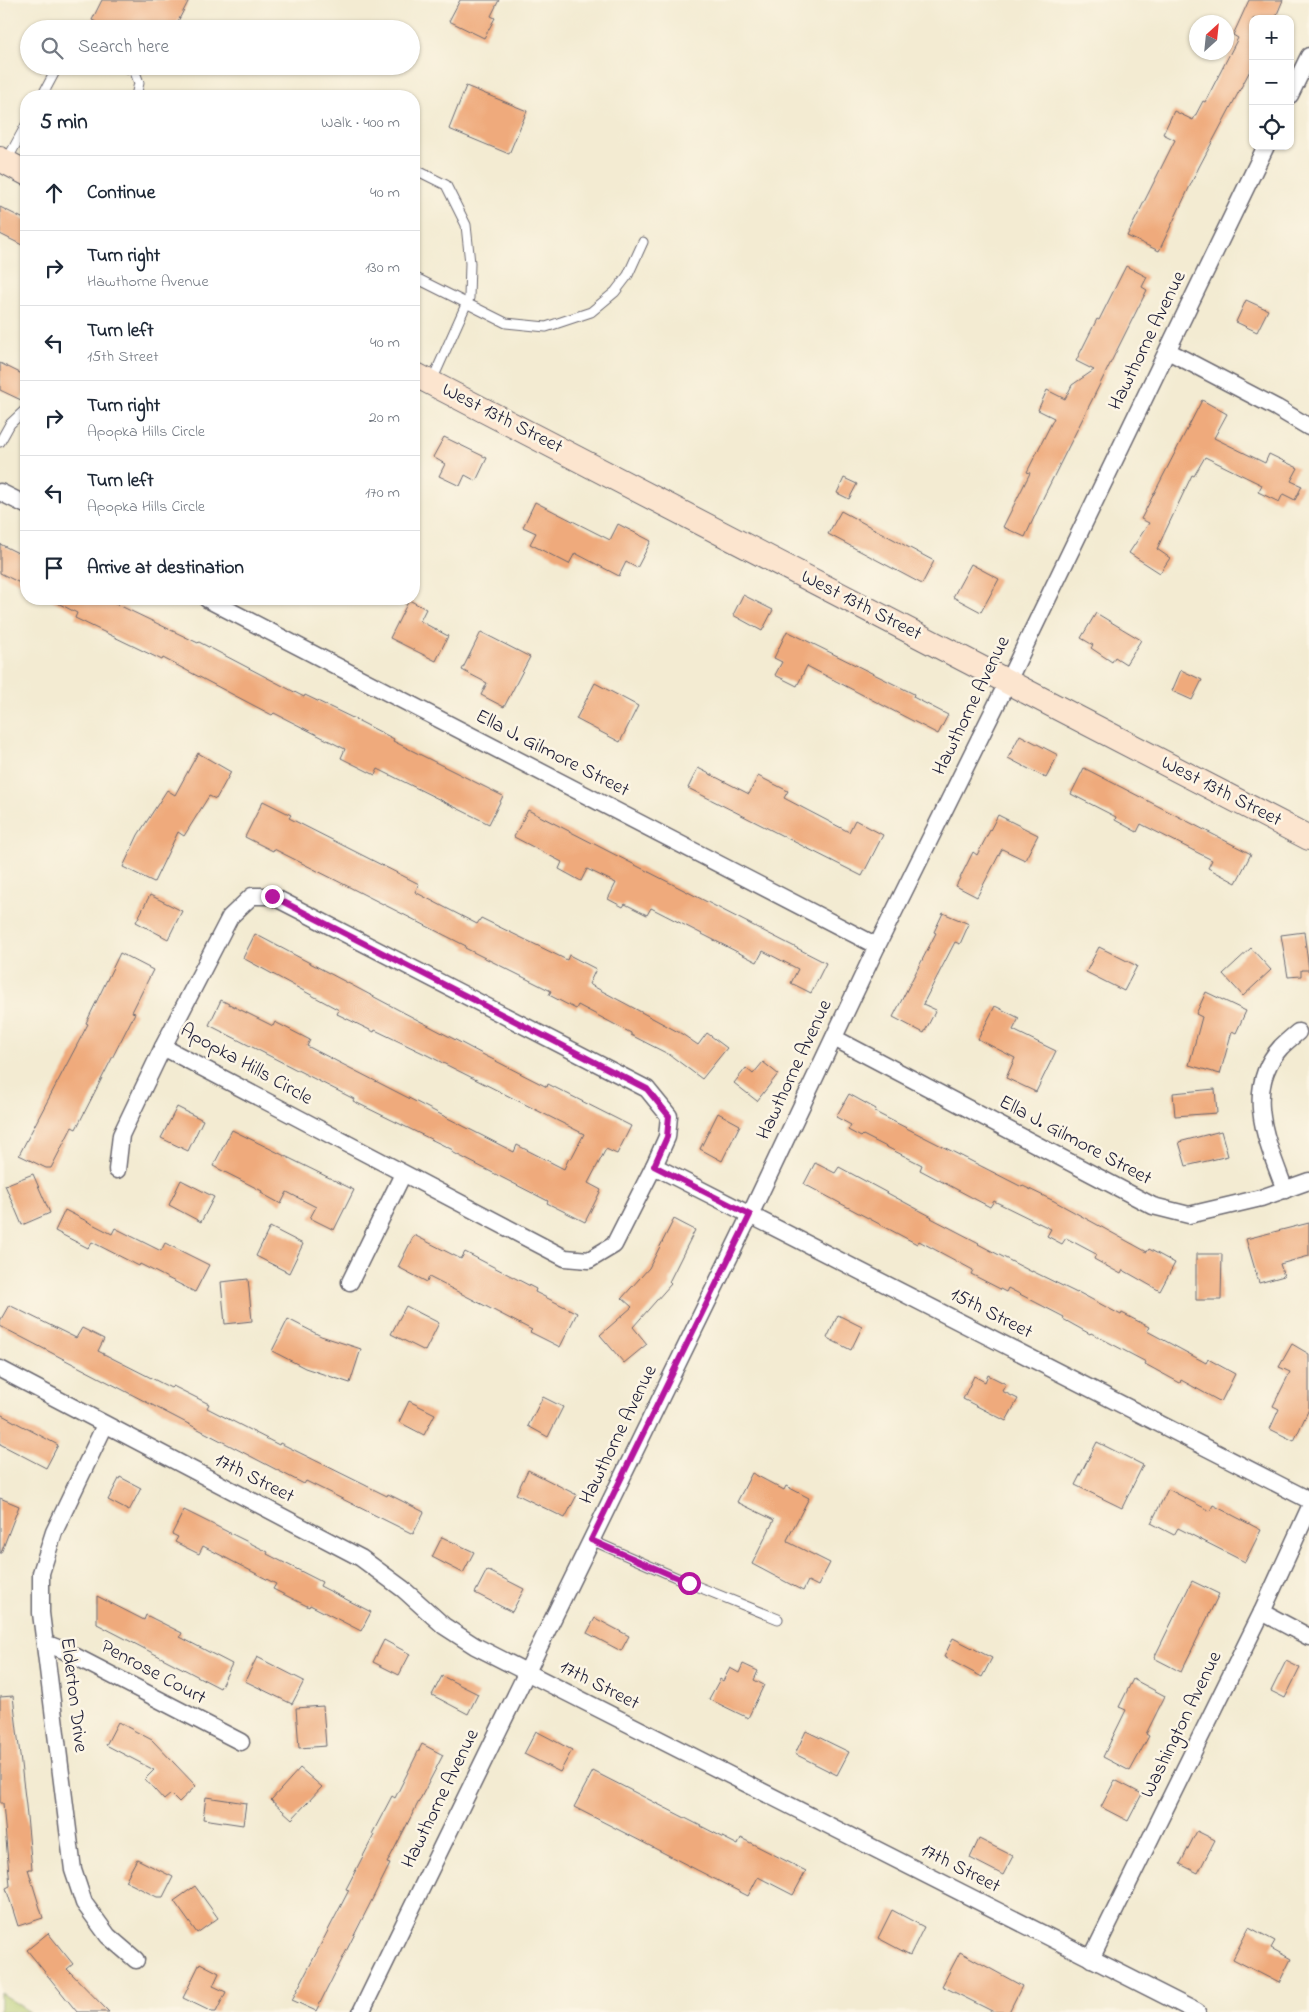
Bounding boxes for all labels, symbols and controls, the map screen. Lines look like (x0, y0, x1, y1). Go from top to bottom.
north arrow (1189, 15, 1234, 60)
map controls (1249, 15, 1294, 150)
button: + (1249, 15, 1294, 60)
search box (20, 20, 420, 75)
icon: search (38, 34, 66, 62)
text: Search here (78, 34, 169, 61)
button: − (1249, 60, 1294, 105)
button: locate (1249, 105, 1294, 150)
text: 5 min (40, 108, 88, 138)
text: Walk · 400 m (321, 111, 400, 135)
icon: ahead (40, 179, 68, 207)
text: Continue (87, 180, 155, 207)
text: 40 m (370, 181, 400, 205)
text: Turn right (87, 243, 160, 270)
icon: right (40, 254, 68, 282)
text: 130 m (365, 256, 400, 280)
street label: Hawthorne Avenue (1102, 266, 1194, 416)
text: Hawthorne Avenue (87, 270, 209, 294)
text: Turn left (87, 318, 154, 345)
icon: left (40, 329, 68, 357)
text: 40 m (370, 331, 400, 355)
text: 15th Street (87, 345, 159, 369)
street label: West 13th Street (436, 376, 568, 462)
text: Turn right (87, 393, 160, 420)
icon: right (40, 404, 68, 432)
text: 20 m (369, 406, 400, 430)
text: Apopka Hills Circle (87, 420, 205, 444)
text: Turn left (87, 468, 154, 495)
icon: left (40, 479, 68, 507)
text: 170 m (365, 481, 400, 505)
text: Apopka Hills Circle (87, 495, 205, 519)
icon: arrive (40, 554, 68, 582)
text: Arrive at destination (87, 555, 244, 582)
street label: West 13th Street (795, 563, 927, 649)
street label: Hawthorne Avenue (926, 631, 1018, 781)
street label: Ella J. Gilmore Street (470, 703, 634, 806)
street label: West 13th Street (1155, 749, 1287, 835)
route end (261, 885, 284, 908)
street label: Hawthorne Avenue (750, 995, 840, 1145)
street label: Apopka Hills Circle (174, 1017, 318, 1113)
street label: Ella J. Gilmore Street (993, 1088, 1157, 1194)
street label: 15th Street (945, 1281, 1038, 1347)
street label: Hawthorne Avenue (573, 1360, 665, 1510)
street label: 17th Street (209, 1447, 299, 1512)
route start (678, 1572, 701, 1595)
street label: Penrose Court (95, 1633, 211, 1713)
street label: Elderton Drive (52, 1636, 94, 1754)
street label: Washington Avenue (1134, 1647, 1231, 1804)
street label: 17th Street (554, 1654, 644, 1719)
street label: Hawthorne Avenue (395, 1724, 487, 1874)
street label: 17th Street (915, 1837, 1005, 1902)

